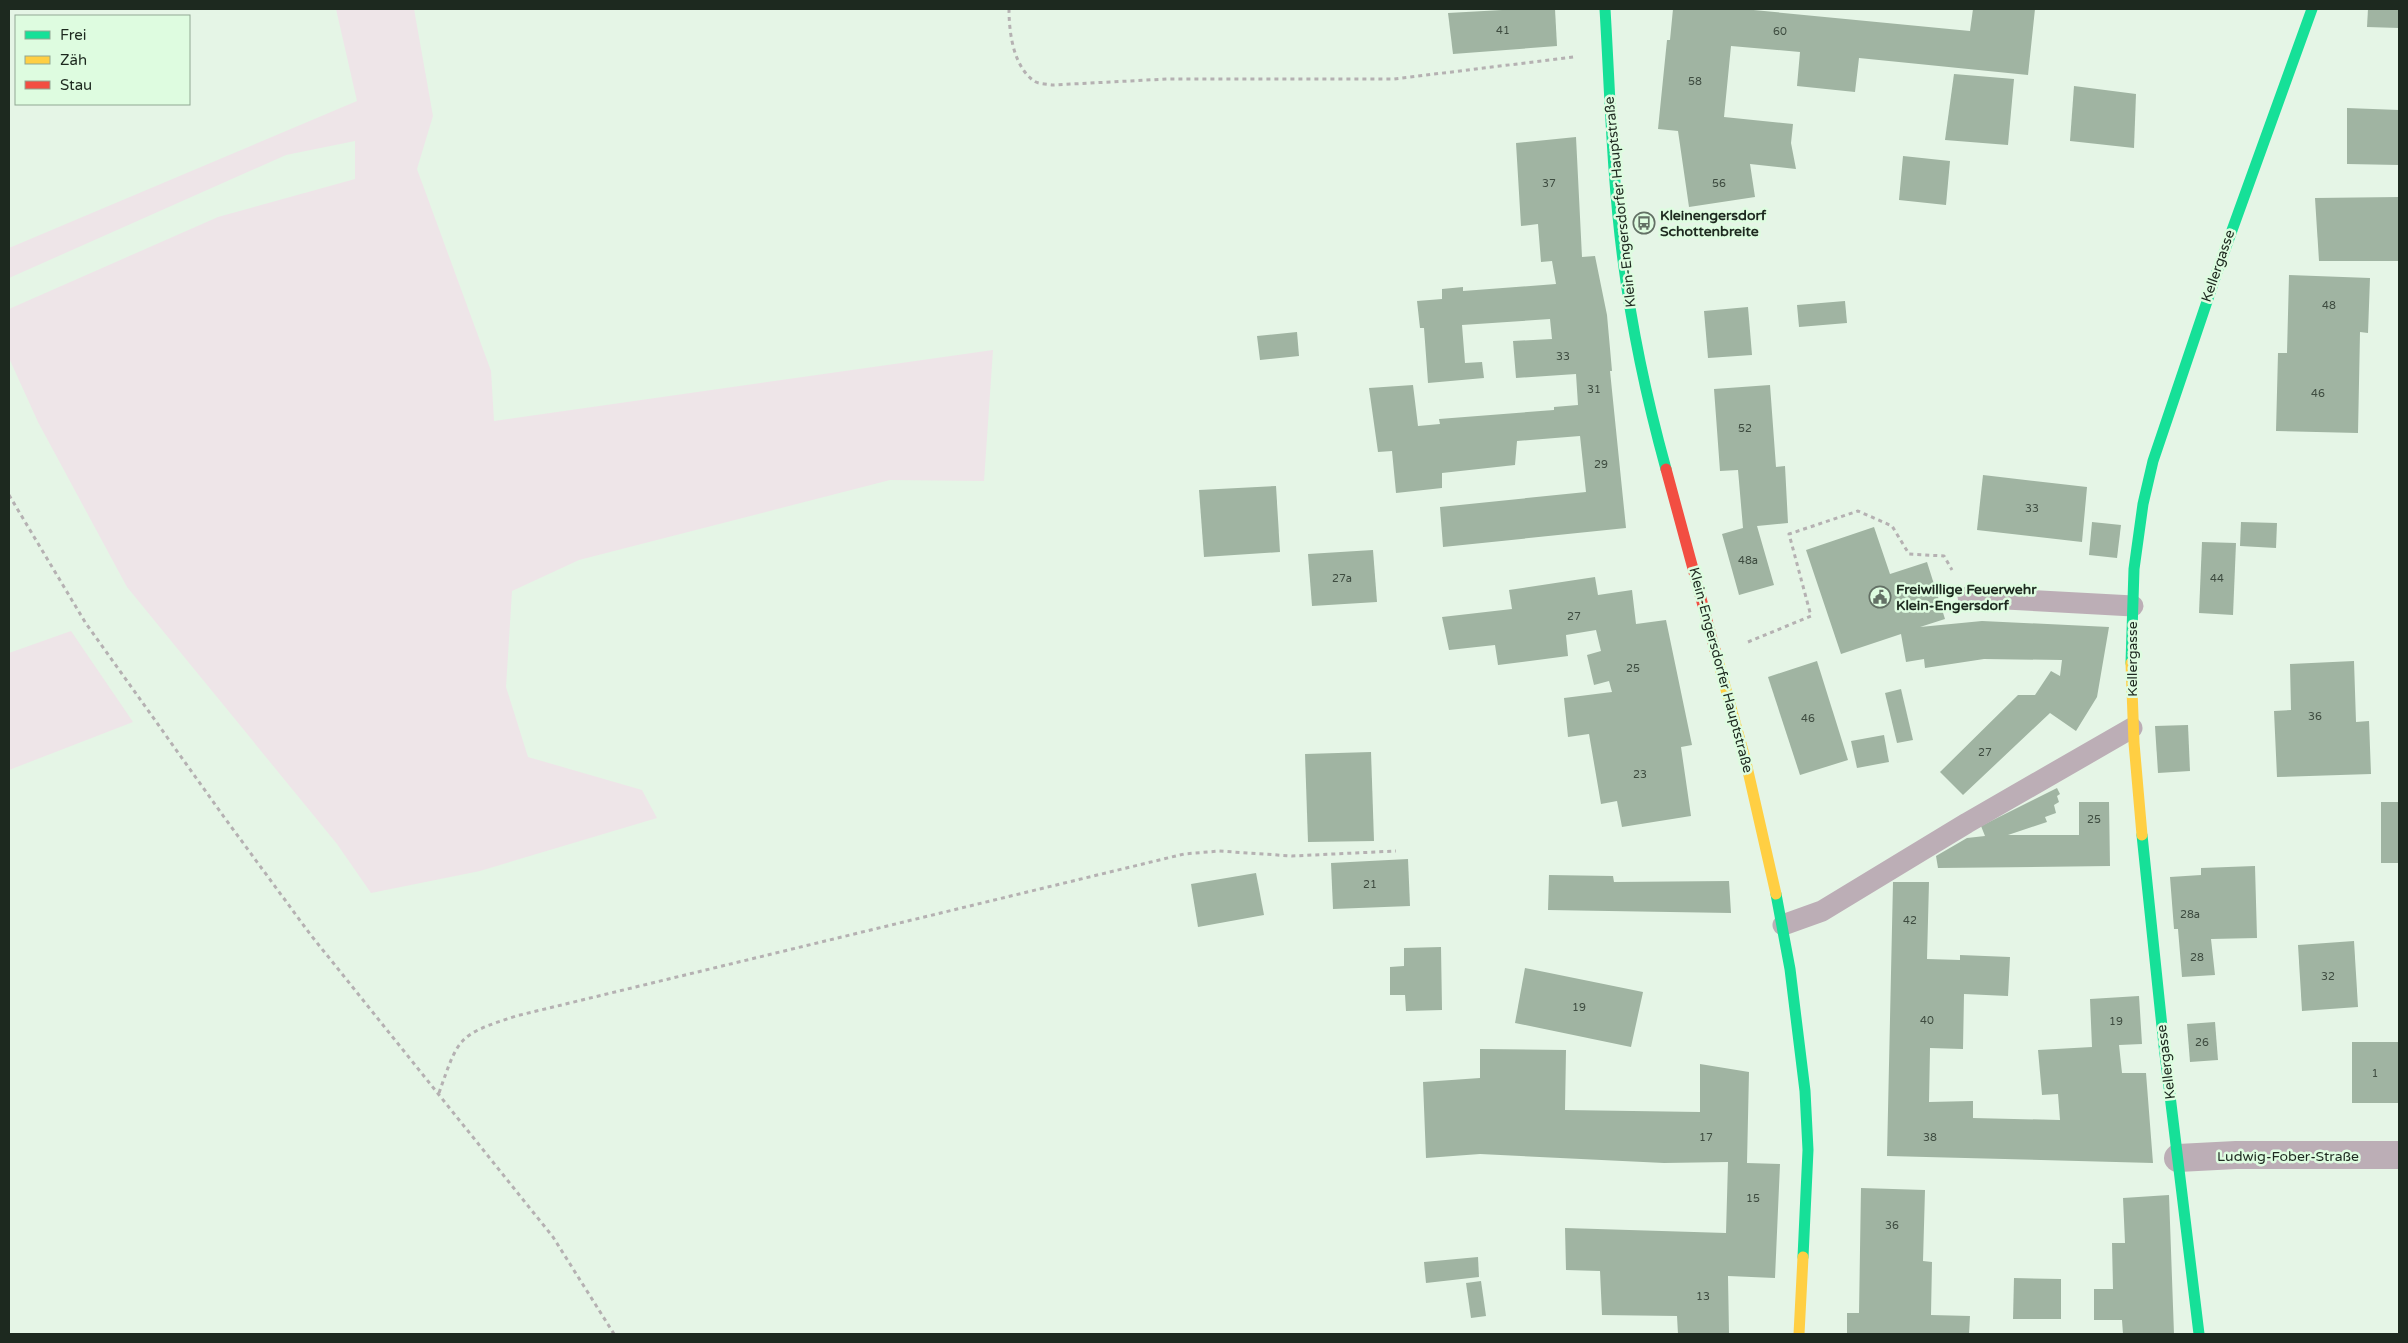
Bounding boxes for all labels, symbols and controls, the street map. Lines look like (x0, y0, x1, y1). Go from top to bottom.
legend (15, 15, 190, 105)
house number: 41 (1496, 24, 1510, 37)
house number: 60 (1773, 25, 1787, 38)
text: Frei (60, 26, 86, 44)
text: Zäh (60, 51, 87, 69)
house number: 58 (1688, 75, 1702, 88)
text: Stau (60, 76, 92, 94)
street label: Klein-Engersdorfer Hauptstraße (1600, 96, 1640, 308)
house number: 37 (1542, 177, 1556, 190)
house number: 56 (1712, 177, 1726, 190)
place label: Kleinengersdorf Schottenbreite (1660, 207, 1767, 240)
bus stop icon: Kleinengersdorf Schottenbreite (1632, 211, 1656, 235)
street label: Kellergasse (2198, 228, 2238, 304)
house number: 48 (2322, 299, 2336, 312)
house number: 33 (1556, 350, 1570, 363)
house number: 31 (1587, 383, 1601, 396)
house number: 46 (2311, 387, 2325, 400)
house number: 52 (1738, 422, 1752, 435)
house number: 29 (1594, 458, 1608, 471)
house number: 33 (2025, 502, 2039, 515)
house number: 48a (1738, 554, 1758, 567)
street label: Klein-Engersdorfer Hauptstraße (1685, 565, 1757, 775)
house number: 27a (1332, 572, 1352, 585)
house number: 44 (2210, 572, 2224, 585)
place label: Freiwillige Feuerwehr Klein-Engersdorf (1896, 581, 2037, 614)
public building icon: Freiwillige Feuerwehr Klein-Engersdorf (1868, 585, 1892, 609)
house number: 27 (1567, 610, 1581, 623)
street label: Kellergasse (2124, 621, 2141, 697)
house number: 25 (1626, 662, 1640, 675)
house number: 36 (2308, 710, 2322, 723)
house number: 46 (1801, 712, 1815, 725)
house number: 27 (1978, 746, 1992, 759)
house number: 23 (1633, 768, 1647, 781)
house number: 25 (2087, 813, 2101, 826)
house number: 21 (1363, 878, 1377, 891)
house number: 28a (2180, 908, 2200, 921)
house number: 42 (1903, 914, 1917, 927)
house number: 28 (2190, 951, 2204, 964)
house number: 32 (2321, 970, 2335, 983)
house number: 19 (1572, 1001, 1586, 1014)
house number: 40 (1920, 1014, 1934, 1027)
house number: 19 (2109, 1015, 2123, 1028)
street label: Kellergasse (2153, 1023, 2179, 1100)
house number: 26 (2195, 1036, 2209, 1049)
house number: 1 (2372, 1067, 2378, 1080)
house number: 17 (1699, 1131, 1713, 1144)
house number: 38 (1923, 1131, 1937, 1144)
street label: Ludwig-Fober-Straße (2217, 1148, 2359, 1165)
house number: 15 (1746, 1192, 1760, 1205)
house number: 36 (1885, 1219, 1899, 1232)
house number: 13 (1696, 1290, 1710, 1303)

